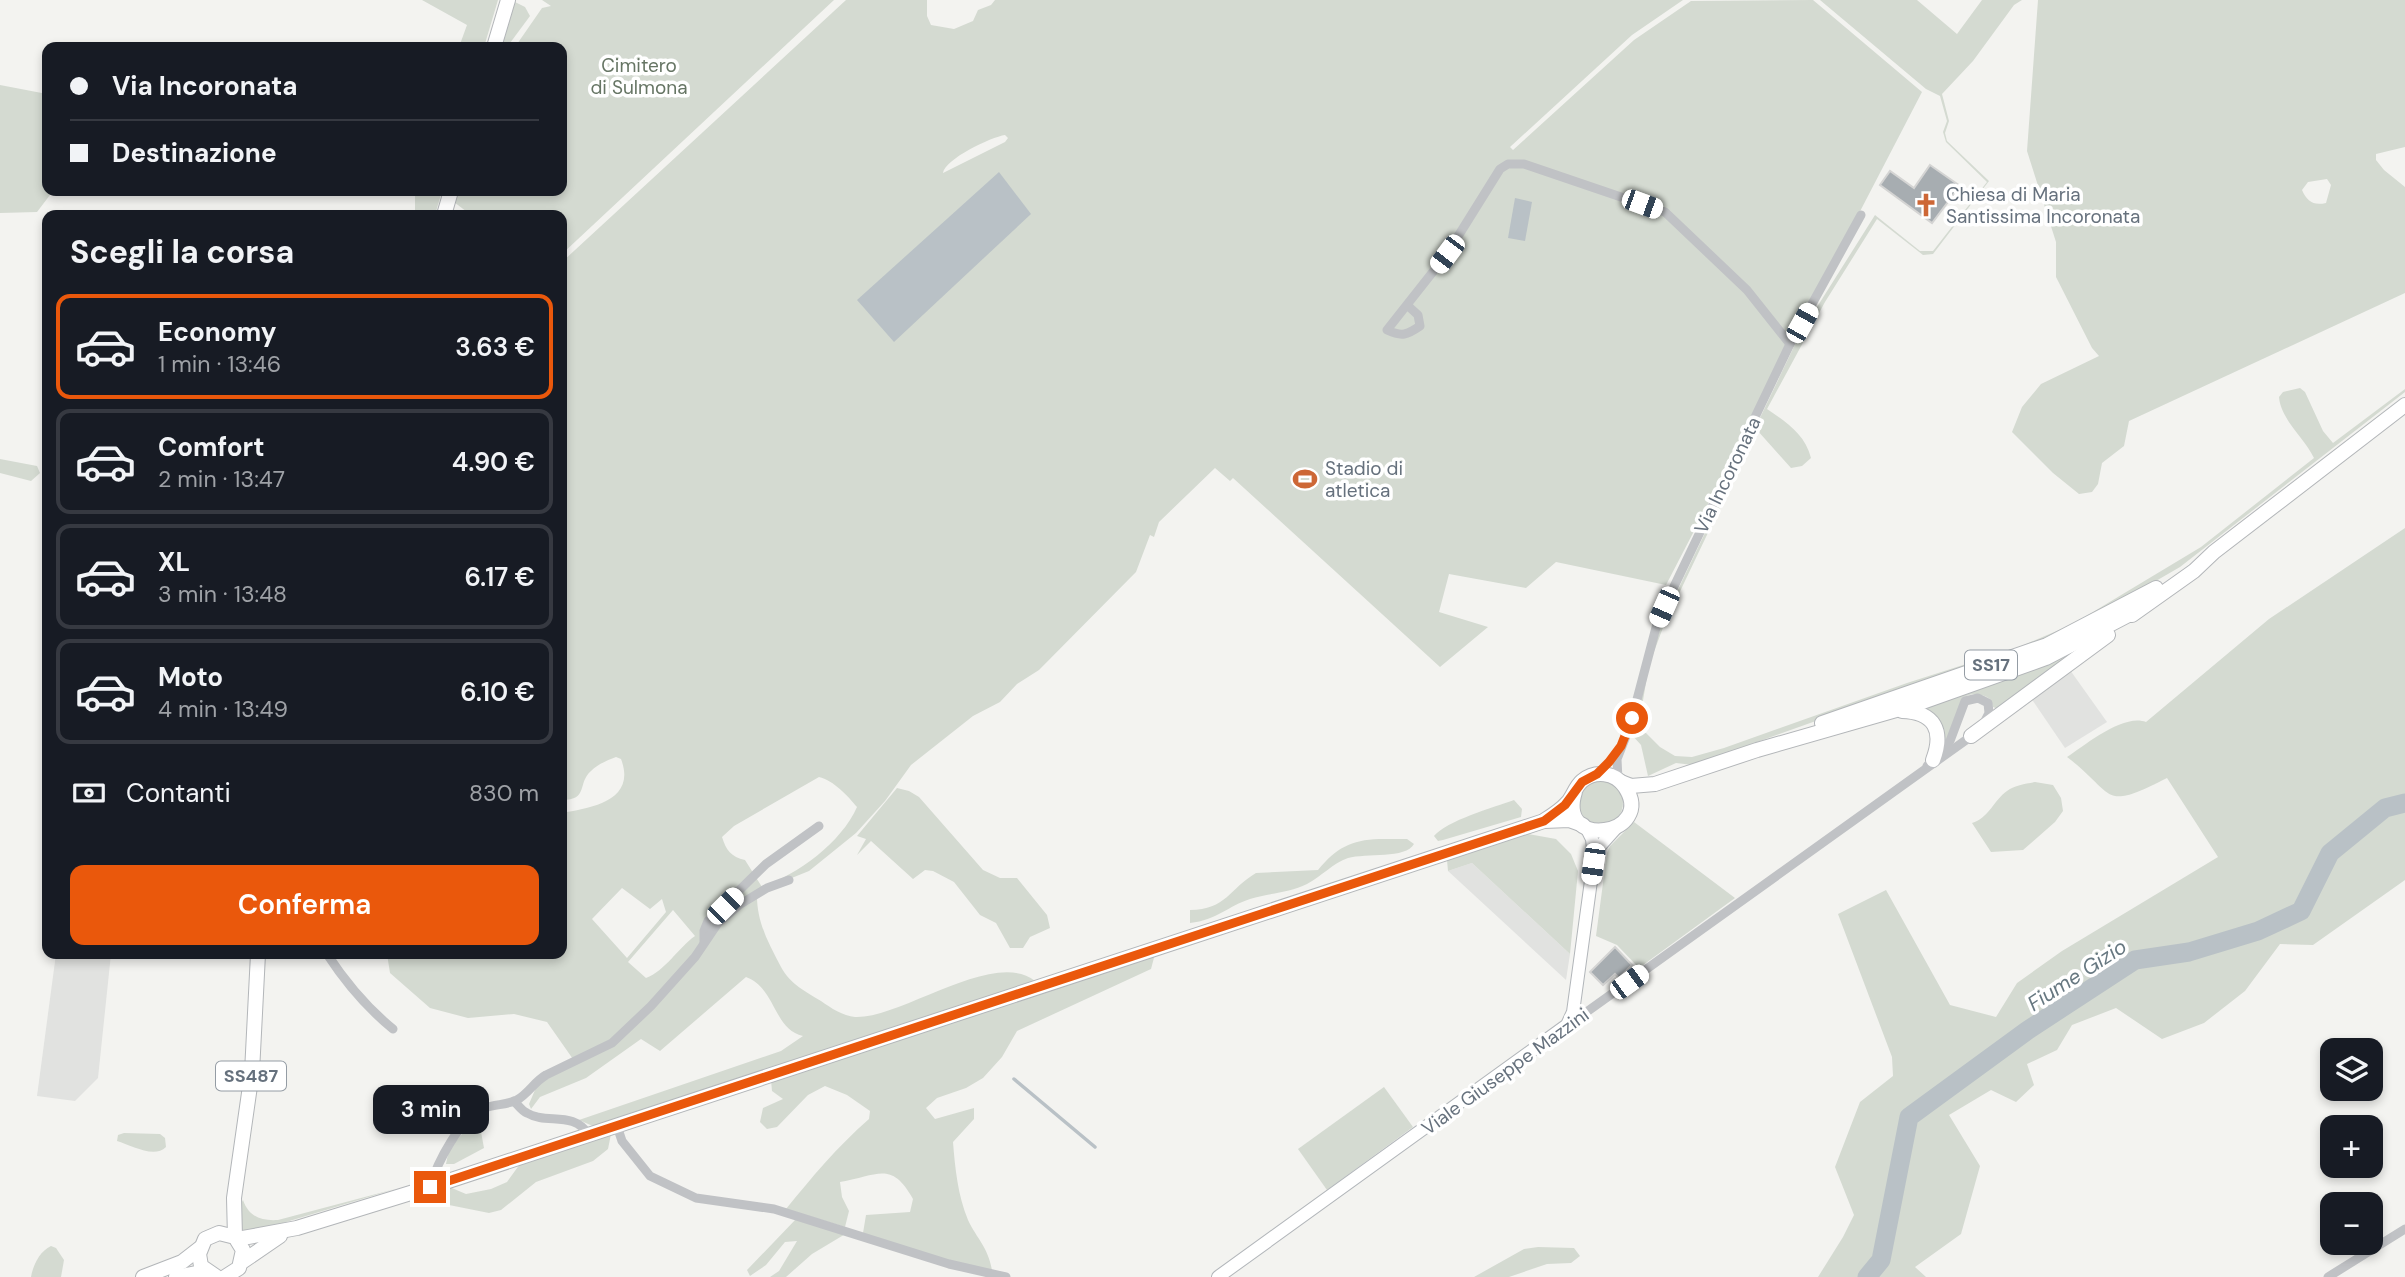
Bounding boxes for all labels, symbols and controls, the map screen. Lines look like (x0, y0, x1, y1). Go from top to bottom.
park label: Cimitero di Sulmona (590, 53, 688, 100)
text: Via Incoronata (112, 69, 298, 103)
text: Destinazione (112, 136, 277, 170)
place label: Chiesa di Maria Santissima Incoronata (1946, 182, 2140, 229)
car (1619, 187, 1666, 221)
church icon: Chiesa di Maria Santissima Incoronata (1912, 191, 1940, 219)
text: Scegli la corsa (70, 231, 294, 273)
car (1426, 231, 1469, 277)
car (1783, 300, 1822, 346)
icon: car (74, 315, 137, 378)
text: Economy (158, 315, 276, 349)
text: 3.63 € (455, 330, 535, 364)
text: 1 min · 13:46 (158, 349, 281, 379)
street label: Via Incoronata (1688, 413, 1766, 538)
icon: car (74, 430, 137, 493)
text: Comfort (158, 430, 264, 464)
text: 4.90 € (452, 445, 535, 479)
place label: Stadio di atletica (1325, 456, 1403, 503)
text: 2 min · 13:47 (158, 464, 285, 494)
sports icon: Stadio di atletica (1291, 465, 1319, 493)
icon: car (74, 545, 137, 608)
text: XL (158, 545, 190, 579)
text: 6.17 € (464, 560, 535, 594)
text: 3 min · 13:48 (158, 579, 287, 609)
car (1646, 584, 1683, 630)
road number: SS17 (1965, 650, 2017, 680)
icon: car (74, 660, 137, 723)
text: Moto (158, 660, 223, 694)
text: 6.10 € (460, 675, 535, 709)
text: 4 min · 13:49 (158, 694, 288, 724)
route start (1616, 702, 1648, 734)
icon: cash (70, 774, 108, 812)
text: Contanti (126, 776, 231, 810)
text: 830 m (469, 778, 539, 808)
car (1580, 842, 1607, 886)
button: Conferma (70, 865, 539, 945)
car (703, 884, 748, 928)
water label: Fiume Gizio (2022, 932, 2132, 1018)
car (1606, 961, 1653, 1003)
street label: Viale Giuseppe Mazzini (1417, 1002, 1594, 1141)
map controls (2320, 1038, 2383, 1255)
button: layers (2320, 1038, 2383, 1101)
road number: SS487 (216, 1062, 286, 1091)
callout: 3 min (372, 1086, 488, 1134)
text: 3 min (401, 1094, 461, 1124)
button: + (2320, 1115, 2383, 1178)
route end (414, 1171, 446, 1203)
button: − (2320, 1192, 2383, 1255)

